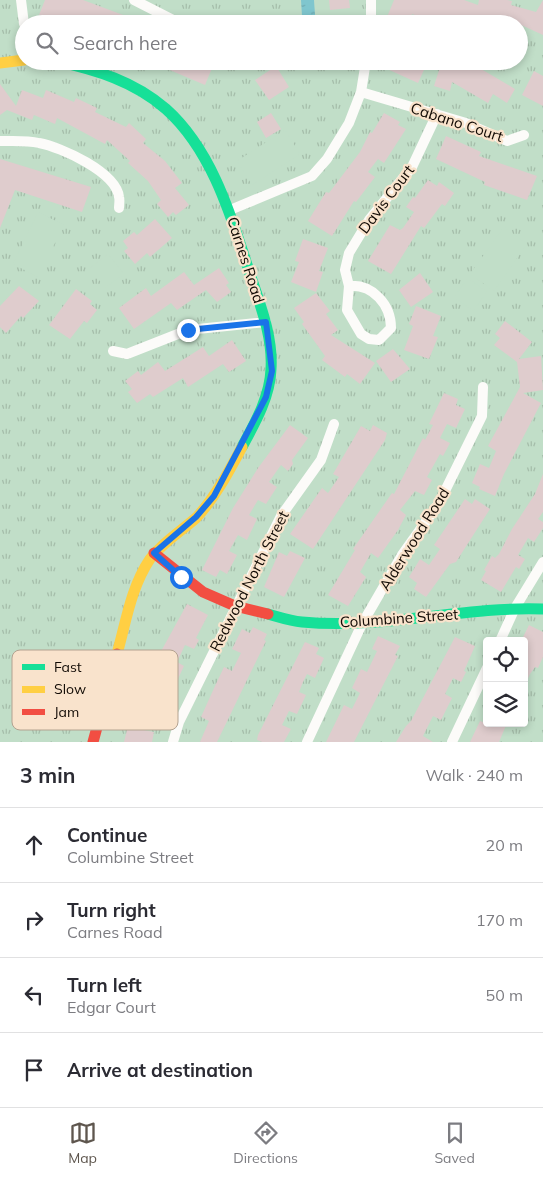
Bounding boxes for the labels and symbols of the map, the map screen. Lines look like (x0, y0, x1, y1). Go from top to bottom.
street label: Cabano Court (408, 98, 506, 146)
street label: Davis Court (354, 161, 418, 237)
street label: Carnes Road (223, 214, 269, 306)
route end (177, 319, 200, 342)
street label: Alderwood Road (375, 484, 453, 594)
street label: Redwood North Street (205, 507, 293, 655)
route start (170, 566, 193, 589)
street label: Columbine Street (339, 604, 459, 632)
legend (12, 650, 178, 730)
text: Fast (54, 658, 82, 676)
text: Slow (54, 680, 86, 698)
text: Jam (54, 703, 79, 721)

